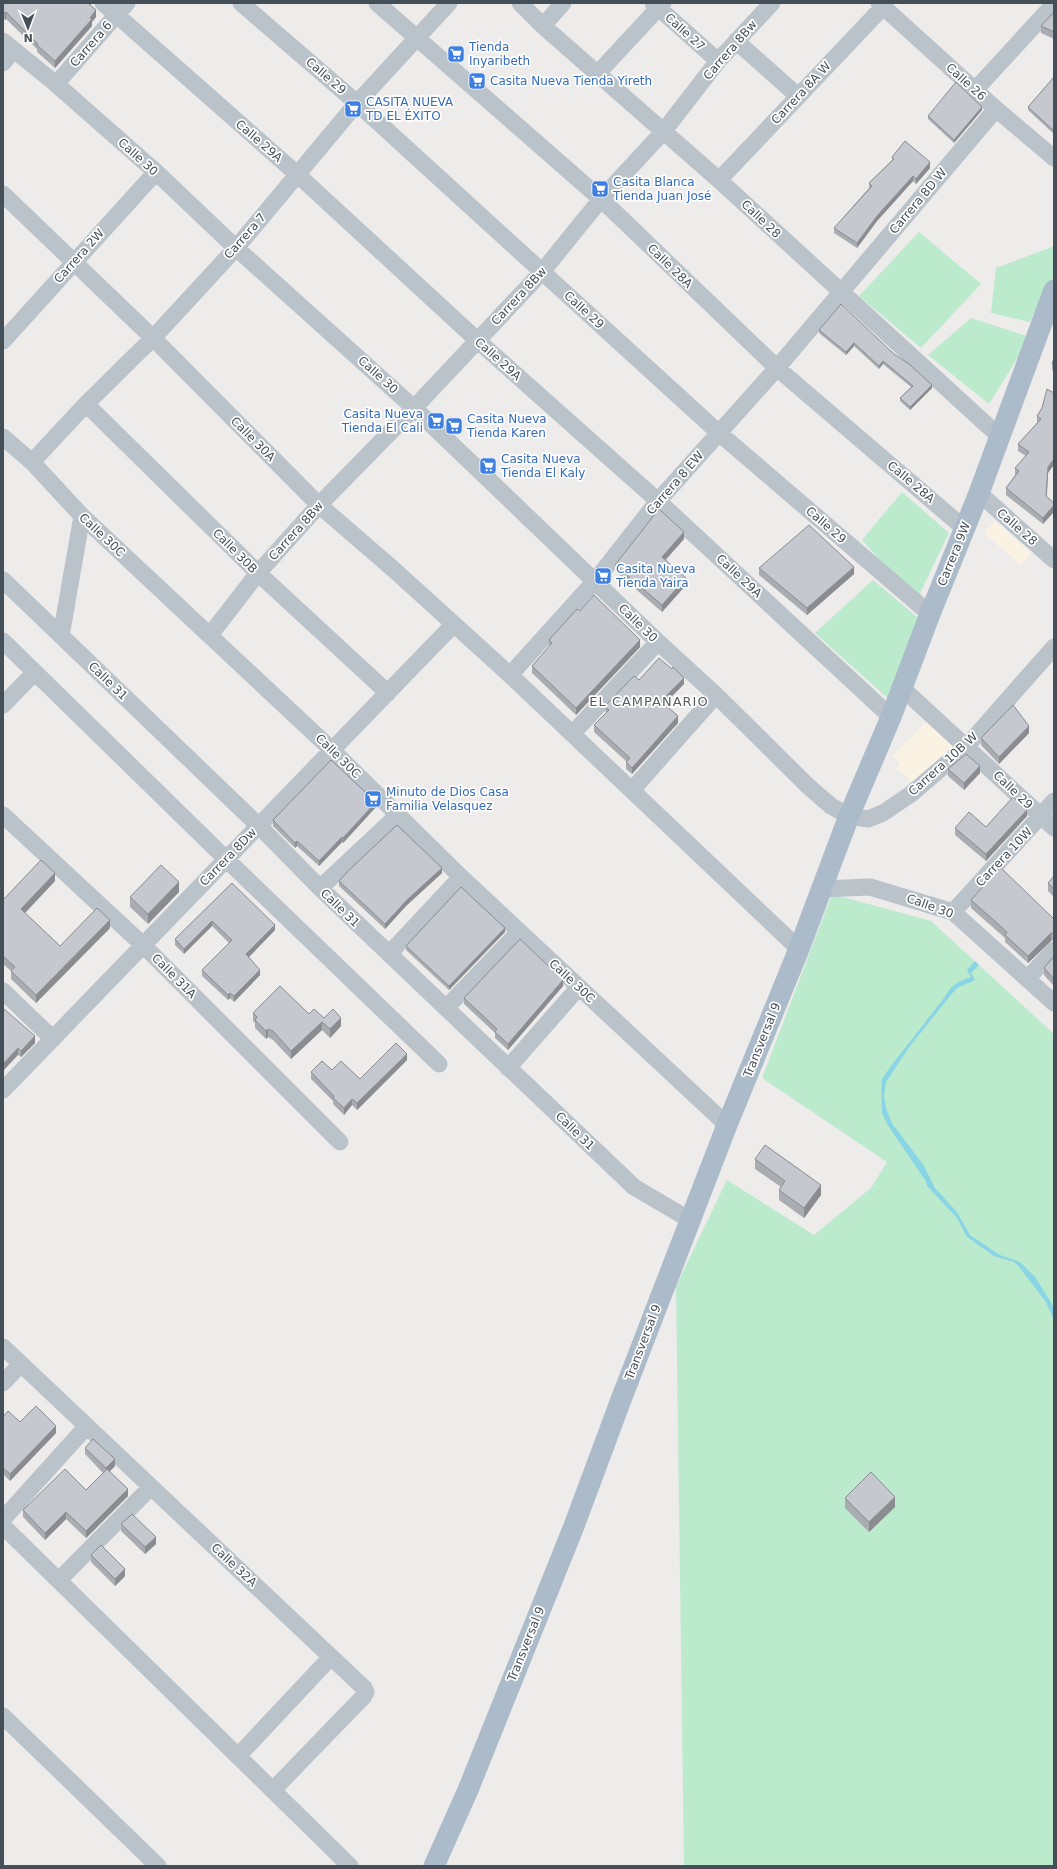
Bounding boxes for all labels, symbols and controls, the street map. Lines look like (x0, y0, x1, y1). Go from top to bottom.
north arrow (8, 8, 48, 48)
street label: Calle 27 (662, 10, 708, 54)
street label: Carrera 8Bw (700, 17, 760, 83)
street label: Carrera 6 (67, 18, 115, 70)
text: N (23, 31, 33, 44)
place label: Tienda Inyaribeth (468, 40, 530, 68)
supermarket icon: Tienda Inyaribeth (446, 44, 466, 64)
street label: Calle 29 (303, 55, 349, 97)
street label: Carrera 8A W (769, 59, 834, 127)
street label: Calle 26 (943, 60, 989, 104)
supermarket icon: Casita Nueva Tienda Yireth (467, 71, 487, 91)
place label: Casita Nueva Tienda Yireth (490, 74, 652, 88)
place label: CASITA NUEVA TD EL ÉXITO (365, 95, 454, 123)
supermarket icon: CASITA NUEVA TD EL ÉXITO (343, 99, 363, 119)
street label: Calle 29A (233, 117, 286, 166)
street label: Calle 30 (115, 135, 161, 179)
street label: Carrera 8D W (887, 165, 950, 237)
place label: Casita Blanca Tienda Juan José (612, 175, 712, 203)
supermarket icon: Casita Blanca Tienda Juan José (590, 179, 610, 199)
street label: Calle 28 (738, 197, 784, 241)
street label: Carrera 7 (221, 210, 269, 262)
street label: Carrera 2W (51, 226, 107, 286)
street label: Calle 28A (645, 241, 696, 291)
street label: Carrera 8Bw (489, 264, 550, 328)
street label: Calle 29 (561, 288, 607, 332)
street label: Calle 29A (472, 335, 524, 384)
street label: Calle 30 (355, 353, 401, 397)
place label: Casita Nueva Tienda El Cali (341, 407, 423, 435)
supermarket icon: Casita Nueva Tienda El Cali (426, 411, 446, 431)
place label: Casita Nueva Tienda Karen (466, 412, 547, 440)
street label: Calle 30A (228, 414, 279, 465)
supermarket icon: Casita Nueva Tienda Karen (444, 416, 464, 436)
street label: Carrera 8 EW (644, 448, 706, 518)
place label: Casita Nueva Tienda El Kaly (500, 452, 585, 480)
supermarket icon: Casita Nueva Tienda El Kaly (478, 456, 498, 476)
street label: Calle 28A (885, 458, 938, 506)
street label: Carrera 8Bw (266, 499, 326, 563)
street label: Calle 29 (803, 504, 849, 546)
street label: Calle 28 (994, 506, 1040, 548)
street label: Calle 30C (76, 510, 128, 560)
street label: Carrera 9W (935, 520, 973, 588)
street label: Calle 30B (210, 526, 260, 576)
street label: Calle 29A (713, 551, 765, 601)
place label: Casita Nueva Tienda Yaira (615, 562, 696, 590)
supermarket icon: Casita Nueva Tienda Yaira (593, 566, 613, 586)
street label: Calle 30 (616, 601, 660, 645)
street label: Calle 31 (86, 659, 130, 703)
district label: EL CAMPANARIO (589, 694, 709, 709)
street label: Carrera 10B W (906, 729, 980, 799)
street label: Calle 30C (313, 731, 363, 781)
street label: Calle 29 (990, 768, 1036, 812)
place label: Minuto de Dios Casa Familia Velasquez (386, 785, 509, 813)
supermarket icon: Minuto de Dios Casa Familia Velasquez (363, 789, 383, 809)
street label: Carrera 10W (973, 824, 1035, 889)
street label: Carrera 8Dw (197, 825, 259, 889)
street label: Calle 31 (318, 886, 362, 930)
street label: Calle 30 (905, 891, 955, 921)
street label: Calle 31A (149, 951, 200, 1002)
street label: Calle 30C (546, 956, 598, 1006)
street label: Transversal 9 (740, 1001, 783, 1080)
street label: Calle 31 (553, 1109, 597, 1153)
street label: Transversal 9 (622, 1302, 664, 1383)
street label: Calle 32A (208, 1540, 260, 1590)
street label: Transversal 9 (504, 1605, 547, 1684)

